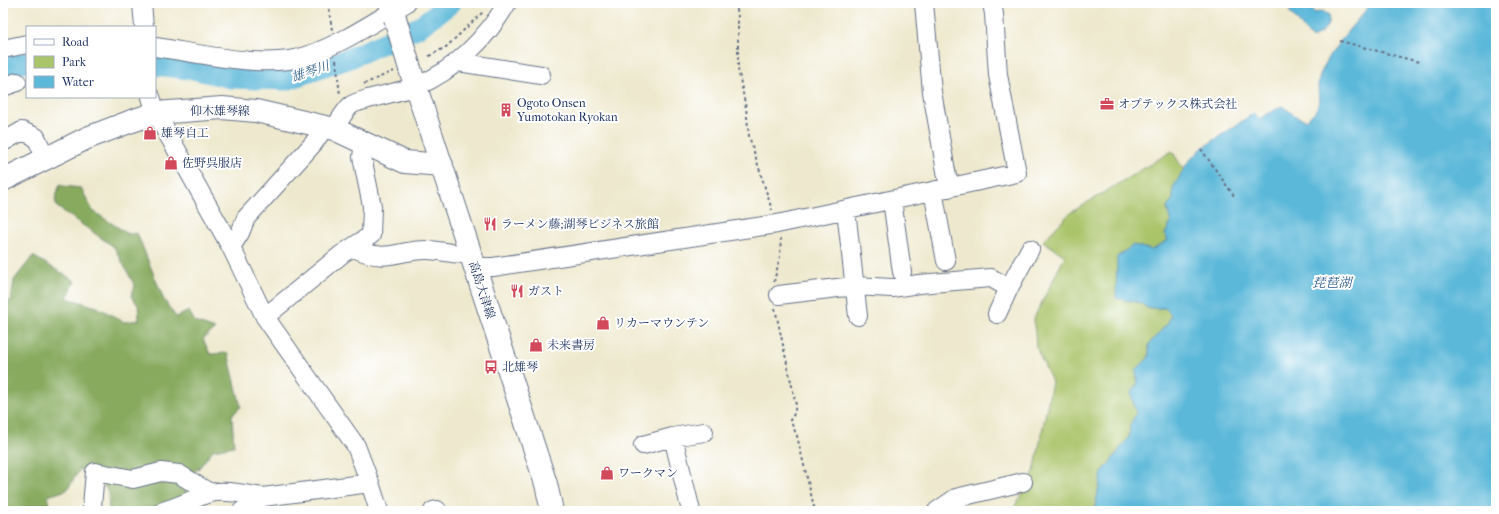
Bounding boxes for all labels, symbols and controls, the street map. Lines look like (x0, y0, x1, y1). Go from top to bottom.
legend (26, 26, 156, 98)
text: Road (62, 35, 89, 49)
text: Park (62, 55, 87, 69)
water label: 雄琴川 (289, 57, 333, 85)
text: Water (61, 75, 95, 89)
place label: Ogoto Onsen Yumotokan Ryokan (516, 96, 618, 124)
office icon: オプテックス株式会社 (1099, 96, 1115, 112)
place label: オプテックス株式会社 (1118, 97, 1238, 111)
building icon: Ogoto Onsen Yumotokan Ryokan (498, 102, 514, 118)
street label: 仰木雄琴線 (190, 104, 250, 118)
shop icon: 雄琴自工 (142, 125, 158, 141)
place label: 雄琴自工 (161, 126, 209, 140)
shop icon: 佐野呉服店 (163, 155, 179, 171)
place label: 佐野呉服店 (182, 156, 242, 170)
restaurant icon: ラーメン藤;湖琴ビジネス旅館 (482, 216, 498, 232)
place label: ラーメン藤;湖琴ビジネス旅館 (501, 217, 659, 231)
street label: 高島大津線 (466, 259, 498, 321)
water label: 琵琶湖 (1312, 275, 1353, 290)
restaurant icon: ガスト (509, 283, 525, 299)
place label: ガスト (528, 284, 564, 298)
shop icon: リカーマウンテン (595, 315, 611, 331)
place label: リカーマウンテン (614, 316, 709, 330)
shop icon: 未来書房 (528, 337, 544, 353)
place label: 未来書房 (547, 338, 595, 352)
bus stop icon: 北雄琴 (483, 359, 499, 375)
place label: 北雄琴 (502, 360, 538, 374)
shop icon: ワークマン (599, 465, 615, 481)
place label: ワークマン (618, 466, 678, 480)

